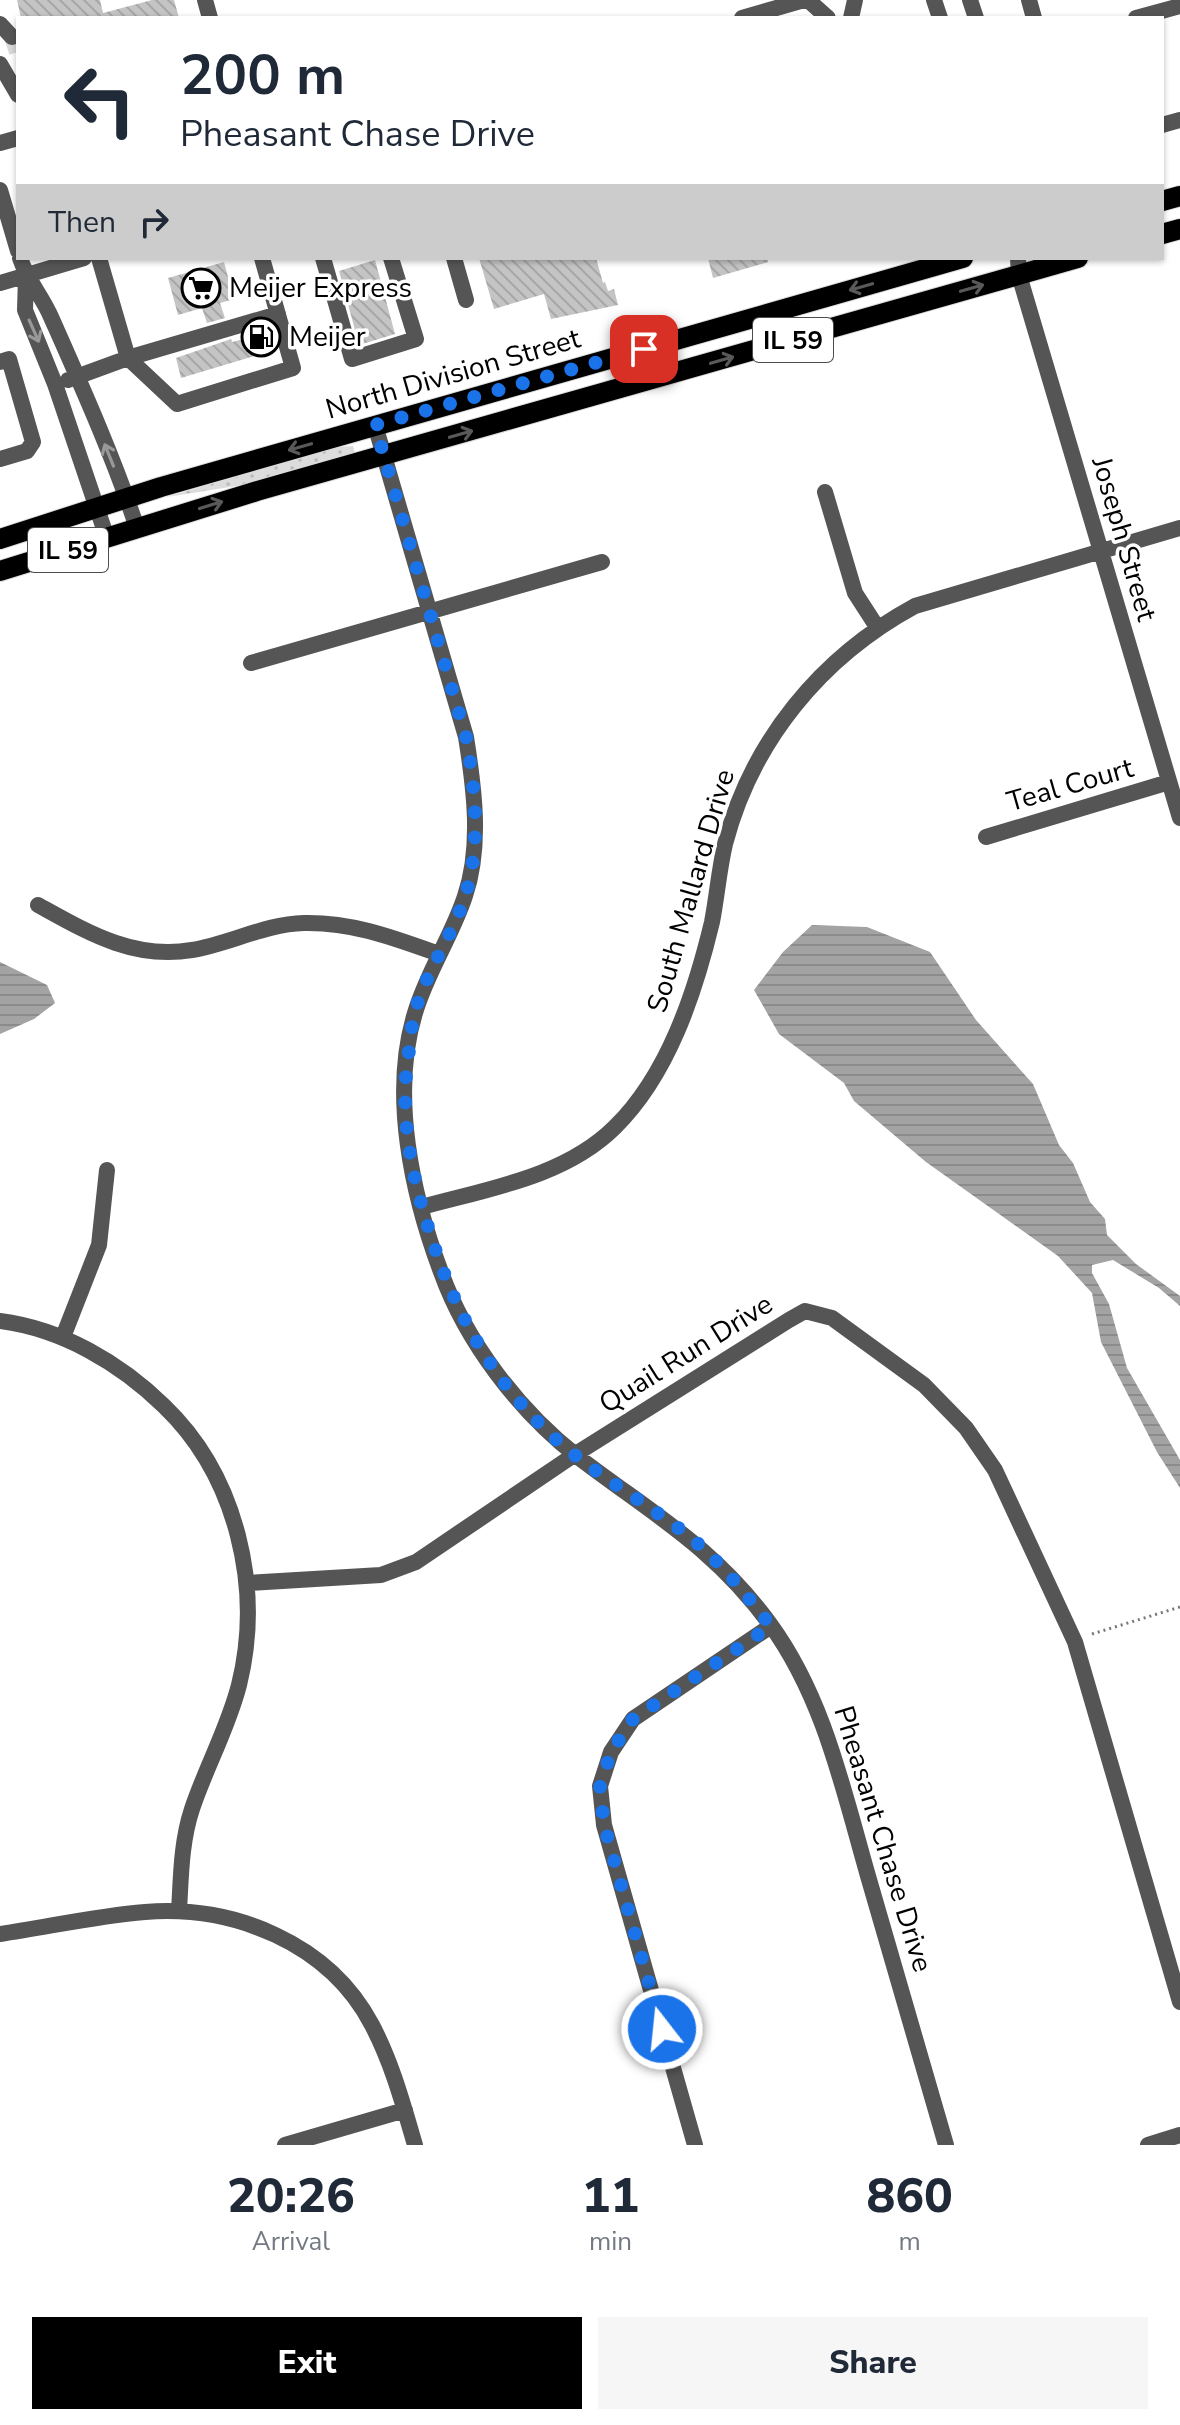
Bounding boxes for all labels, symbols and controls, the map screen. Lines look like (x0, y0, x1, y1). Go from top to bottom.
text: 200 m (180, 37, 345, 114)
icon: left (48, 48, 152, 152)
text: Pheasant Chase Drive (180, 110, 535, 159)
icon: right (132, 200, 176, 244)
text: Then (48, 202, 116, 243)
supermarket icon: Meijer Express (180, 267, 222, 309)
place label: Meijer Express (229, 269, 412, 307)
one-way arrow (849, 280, 875, 295)
one-way arrow (958, 280, 984, 295)
pin (610, 315, 678, 383)
fuel station icon: Meijer (240, 316, 282, 358)
one-way arrow (28, 318, 43, 343)
place label: Meijer (289, 318, 366, 356)
road number: IL 59 (753, 318, 833, 362)
street label: North Division Street (321, 319, 585, 429)
icon: arrive (622, 327, 666, 371)
one-way arrow (708, 352, 734, 367)
one-way arrow (448, 425, 474, 440)
one-way arrow (288, 440, 314, 455)
one-way arrow (101, 443, 116, 468)
street label: Joseph Street (1082, 452, 1166, 626)
one-way arrow (198, 497, 224, 512)
road number: IL 59 (28, 528, 108, 572)
street label: Teal Court (1002, 749, 1138, 821)
street label: South Mallard Drive (638, 765, 744, 1017)
street label: Quail Run Drive (592, 1285, 780, 1423)
street label: Pheasant Chase Drive (824, 1701, 942, 1977)
position arrow (620, 1987, 704, 2071)
text: 20:26 (227, 2163, 355, 2229)
text: 11 (582, 2163, 639, 2229)
text: 860 (866, 2163, 953, 2229)
text: Arrival (252, 2224, 330, 2259)
text: min (589, 2224, 632, 2259)
text: m (899, 2224, 921, 2259)
button: Exit (32, 2317, 582, 2409)
button: Share (598, 2317, 1148, 2409)

